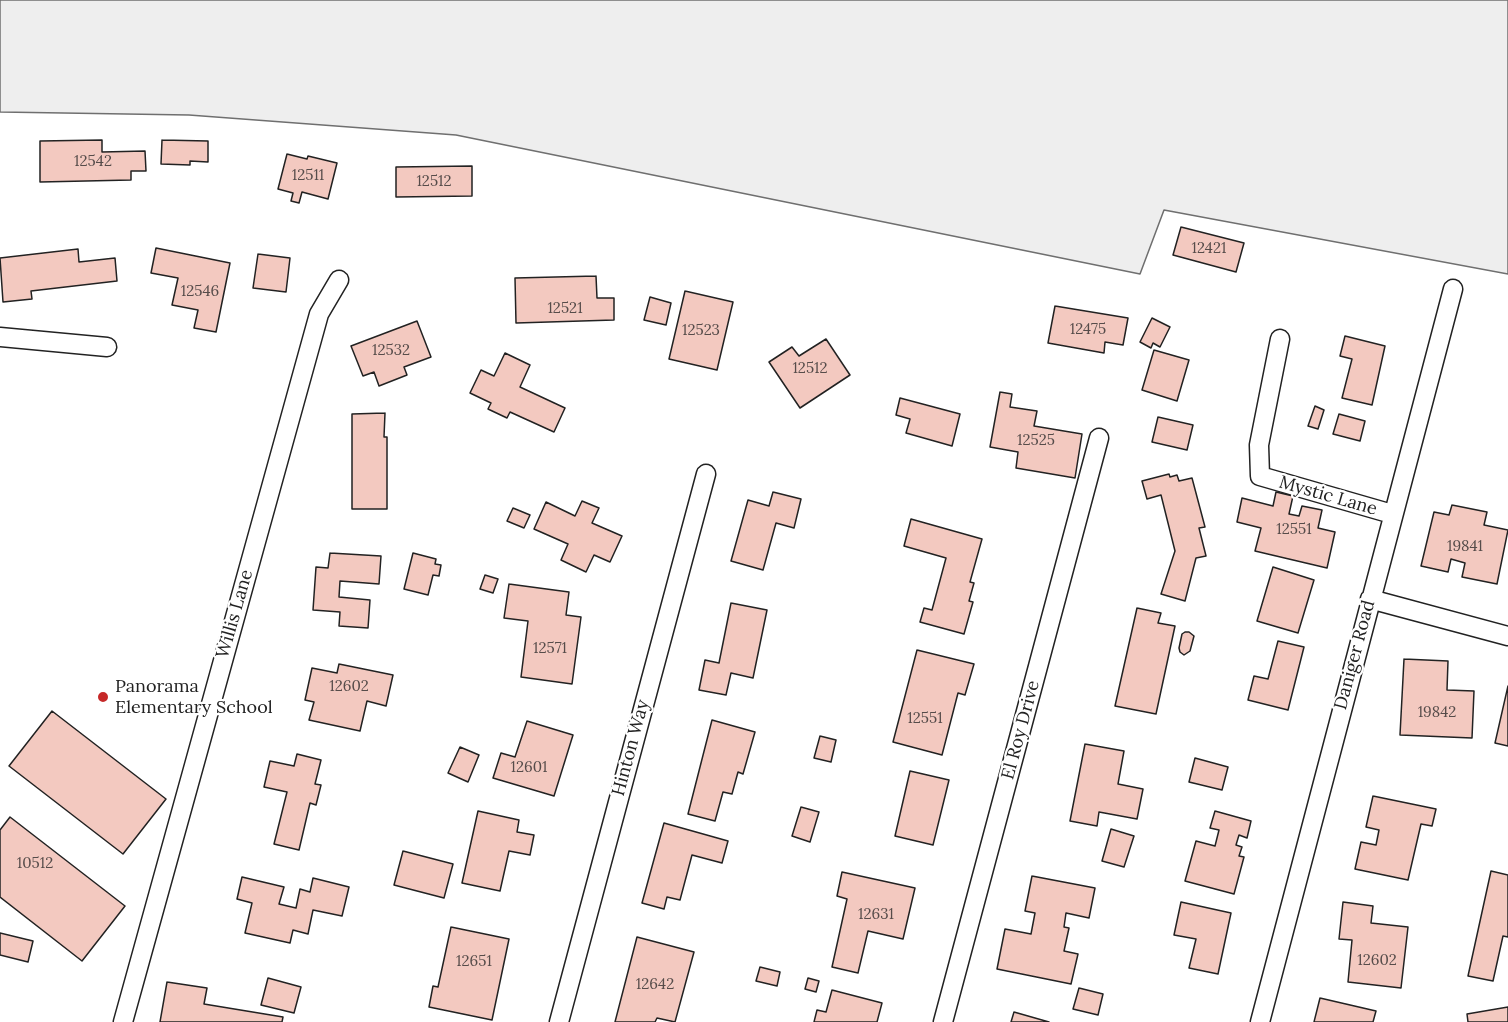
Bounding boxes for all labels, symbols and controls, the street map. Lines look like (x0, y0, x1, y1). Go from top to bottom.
house number: 12542 (74, 153, 112, 171)
house number: 12511 (292, 167, 324, 185)
house number: 12512 (416, 173, 452, 191)
house number: 12421 (1192, 240, 1226, 258)
house number: 12546 (181, 283, 219, 301)
house number: 12521 (547, 300, 583, 318)
house number: 12475 (1070, 321, 1106, 339)
house number: 12523 (682, 322, 720, 340)
house number: 12532 (372, 342, 410, 360)
house number: 12512 (792, 360, 828, 378)
house number: 12525 (1017, 432, 1055, 450)
street label: Mystic Lane (1276, 472, 1380, 520)
house number: 12551 (1276, 521, 1312, 539)
house number: 19841 (1447, 538, 1483, 556)
street label: Willis Lane (212, 567, 258, 661)
street label: Daniger Road (1330, 598, 1380, 712)
house number: 12571 (533, 640, 567, 658)
place label: Panorama Elementary School (115, 676, 273, 718)
house number: 12602 (329, 678, 369, 696)
street label: El Roy Drive (997, 678, 1045, 782)
marker: Panorama Elementary School (96, 690, 110, 704)
street label: Hinton Way (608, 698, 654, 798)
house number: 19842 (1418, 704, 1456, 722)
house number: 12551 (907, 710, 943, 728)
house number: 12601 (511, 759, 547, 777)
house number: 10512 (17, 855, 53, 873)
house number: 12631 (858, 906, 894, 924)
house number: 12602 (1357, 952, 1397, 970)
house number: 12651 (456, 953, 492, 971)
house number: 12642 (636, 976, 674, 994)

